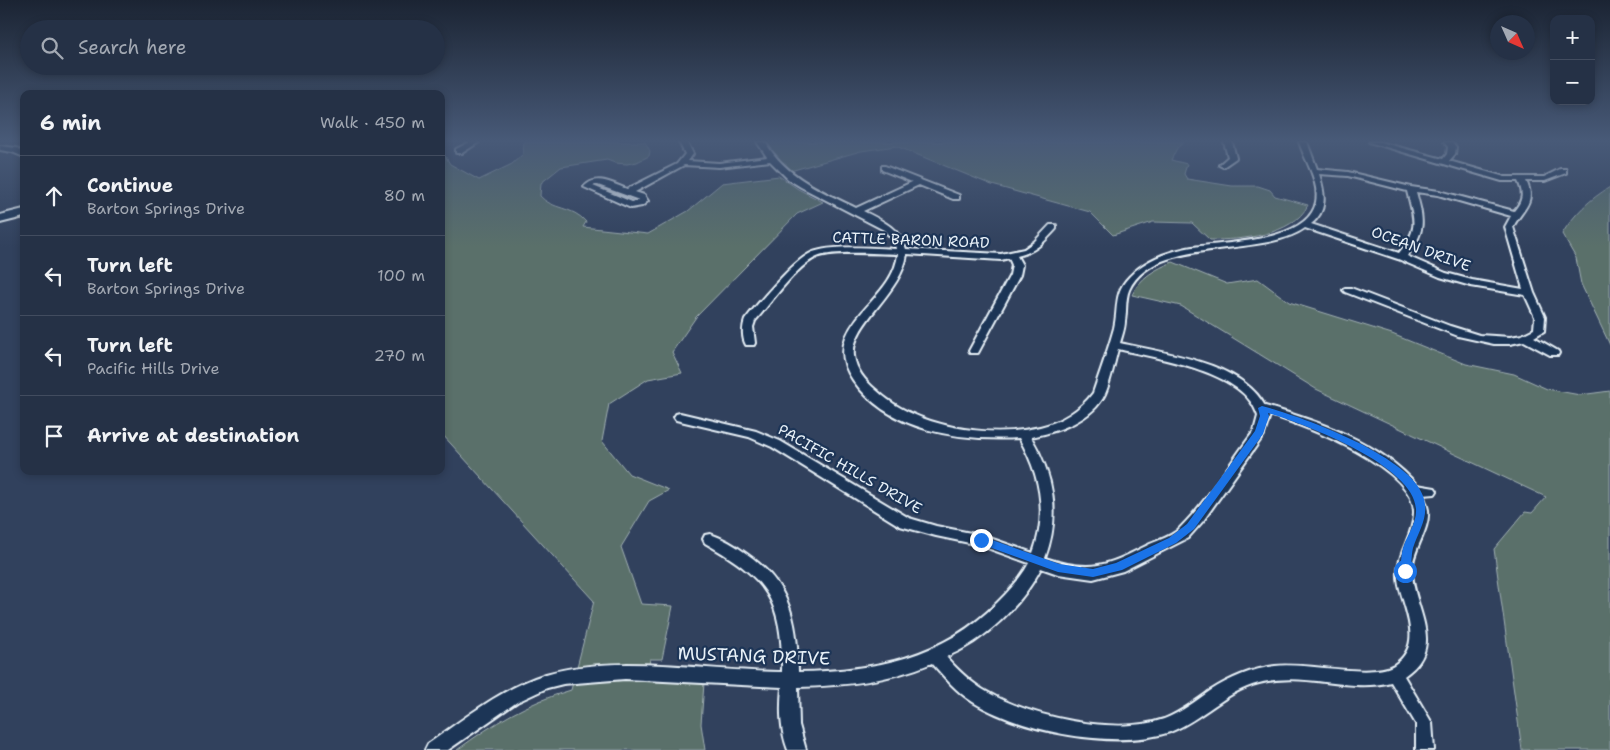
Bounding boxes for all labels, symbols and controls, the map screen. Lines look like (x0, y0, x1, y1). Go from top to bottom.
north arrow (1490, 15, 1535, 60)
map controls (1550, 15, 1595, 105)
button: + (1550, 15, 1595, 60)
search box (20, 20, 445, 75)
icon: search (38, 34, 66, 62)
text: Search here (78, 35, 187, 60)
button: − (1550, 60, 1595, 105)
text: 6 min (40, 109, 101, 137)
text: Walk · 450 m (320, 112, 425, 133)
text: Continue (87, 173, 173, 198)
icon: ahead (40, 182, 68, 210)
text: 80 m (384, 185, 425, 206)
text: Barton Springs Drive (87, 198, 245, 219)
street label: OCEAN DRIVE (1369, 222, 1473, 276)
street label: CATTLE BARON ROAD (832, 227, 990, 253)
text: Turn left (87, 253, 173, 278)
icon: left (40, 262, 68, 290)
text: 100 m (377, 265, 425, 286)
text: Barton Springs Drive (87, 278, 245, 299)
text: Turn left (87, 333, 173, 358)
icon: left (40, 342, 68, 370)
text: 270 m (374, 345, 425, 366)
text: Pacific Hills Drive (87, 358, 219, 379)
street label: PACIFIC HILLS DRIVE (774, 420, 926, 518)
icon: arrive (40, 422, 68, 450)
text: Arrive at destination (87, 423, 299, 448)
route end (970, 529, 993, 552)
route start (1394, 560, 1417, 583)
street label: MUSTANG DRIVE (677, 641, 831, 671)

